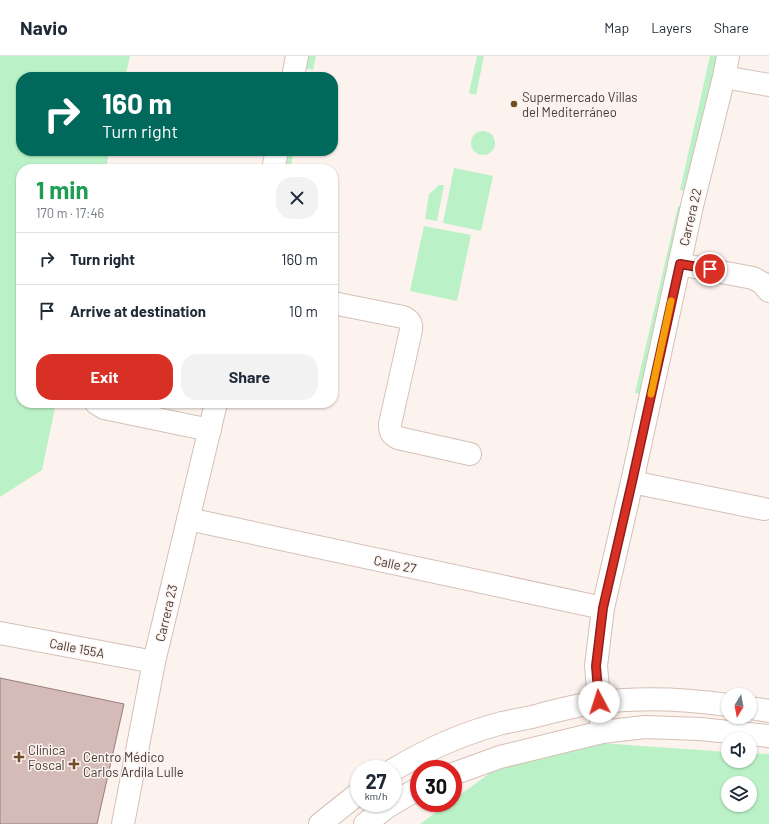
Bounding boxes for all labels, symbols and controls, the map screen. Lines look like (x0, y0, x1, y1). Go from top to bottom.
text: Navio (20, 16, 68, 39)
text: Map (604, 19, 629, 36)
text: Layers (651, 19, 692, 36)
text: Share (714, 19, 749, 36)
text: 160 m (102, 86, 172, 120)
icon: right (36, 88, 88, 140)
place label: Supermercado Villas del Mediterráneo (522, 89, 638, 120)
marker: Supermercado Villas del Mediterráneo (509, 99, 519, 109)
text: Turn right (102, 120, 178, 142)
text: 1 min (36, 175, 89, 204)
button: close (276, 177, 318, 219)
street label: Carrera 22 (676, 187, 704, 247)
text: 170 m · 17:46 (36, 205, 104, 221)
icon: right (36, 248, 58, 270)
text: Turn right (70, 250, 135, 268)
text: 160 m (281, 250, 318, 268)
pin (693, 252, 727, 286)
icon: arrive (699, 258, 721, 280)
icon: arrive (36, 300, 58, 322)
text: Arrive at destination (70, 302, 206, 320)
text: 10 m (289, 302, 318, 320)
button: Exit (36, 354, 173, 400)
button: Share (181, 354, 318, 400)
street label: Calle 27 (372, 552, 418, 576)
street label: Carrera 23 (152, 583, 180, 643)
street label: Calle 155A (48, 635, 106, 661)
position arrow (578, 681, 620, 723)
north arrow (721, 688, 757, 724)
map controls (721, 688, 757, 812)
button: sound (721, 732, 757, 768)
place label: Clínica Foscal (28, 742, 65, 773)
place label: Centro Médico Carlos Ardila Lulle (83, 749, 184, 780)
marker: Clínica Foscal (13, 751, 25, 763)
marker: Centro Médico Carlos Ardila Lulle (68, 758, 80, 770)
speed limit sign: 30 (410, 760, 462, 812)
text: 27 (365, 769, 387, 793)
button: layers (721, 776, 757, 812)
text: km/h (365, 790, 387, 802)

